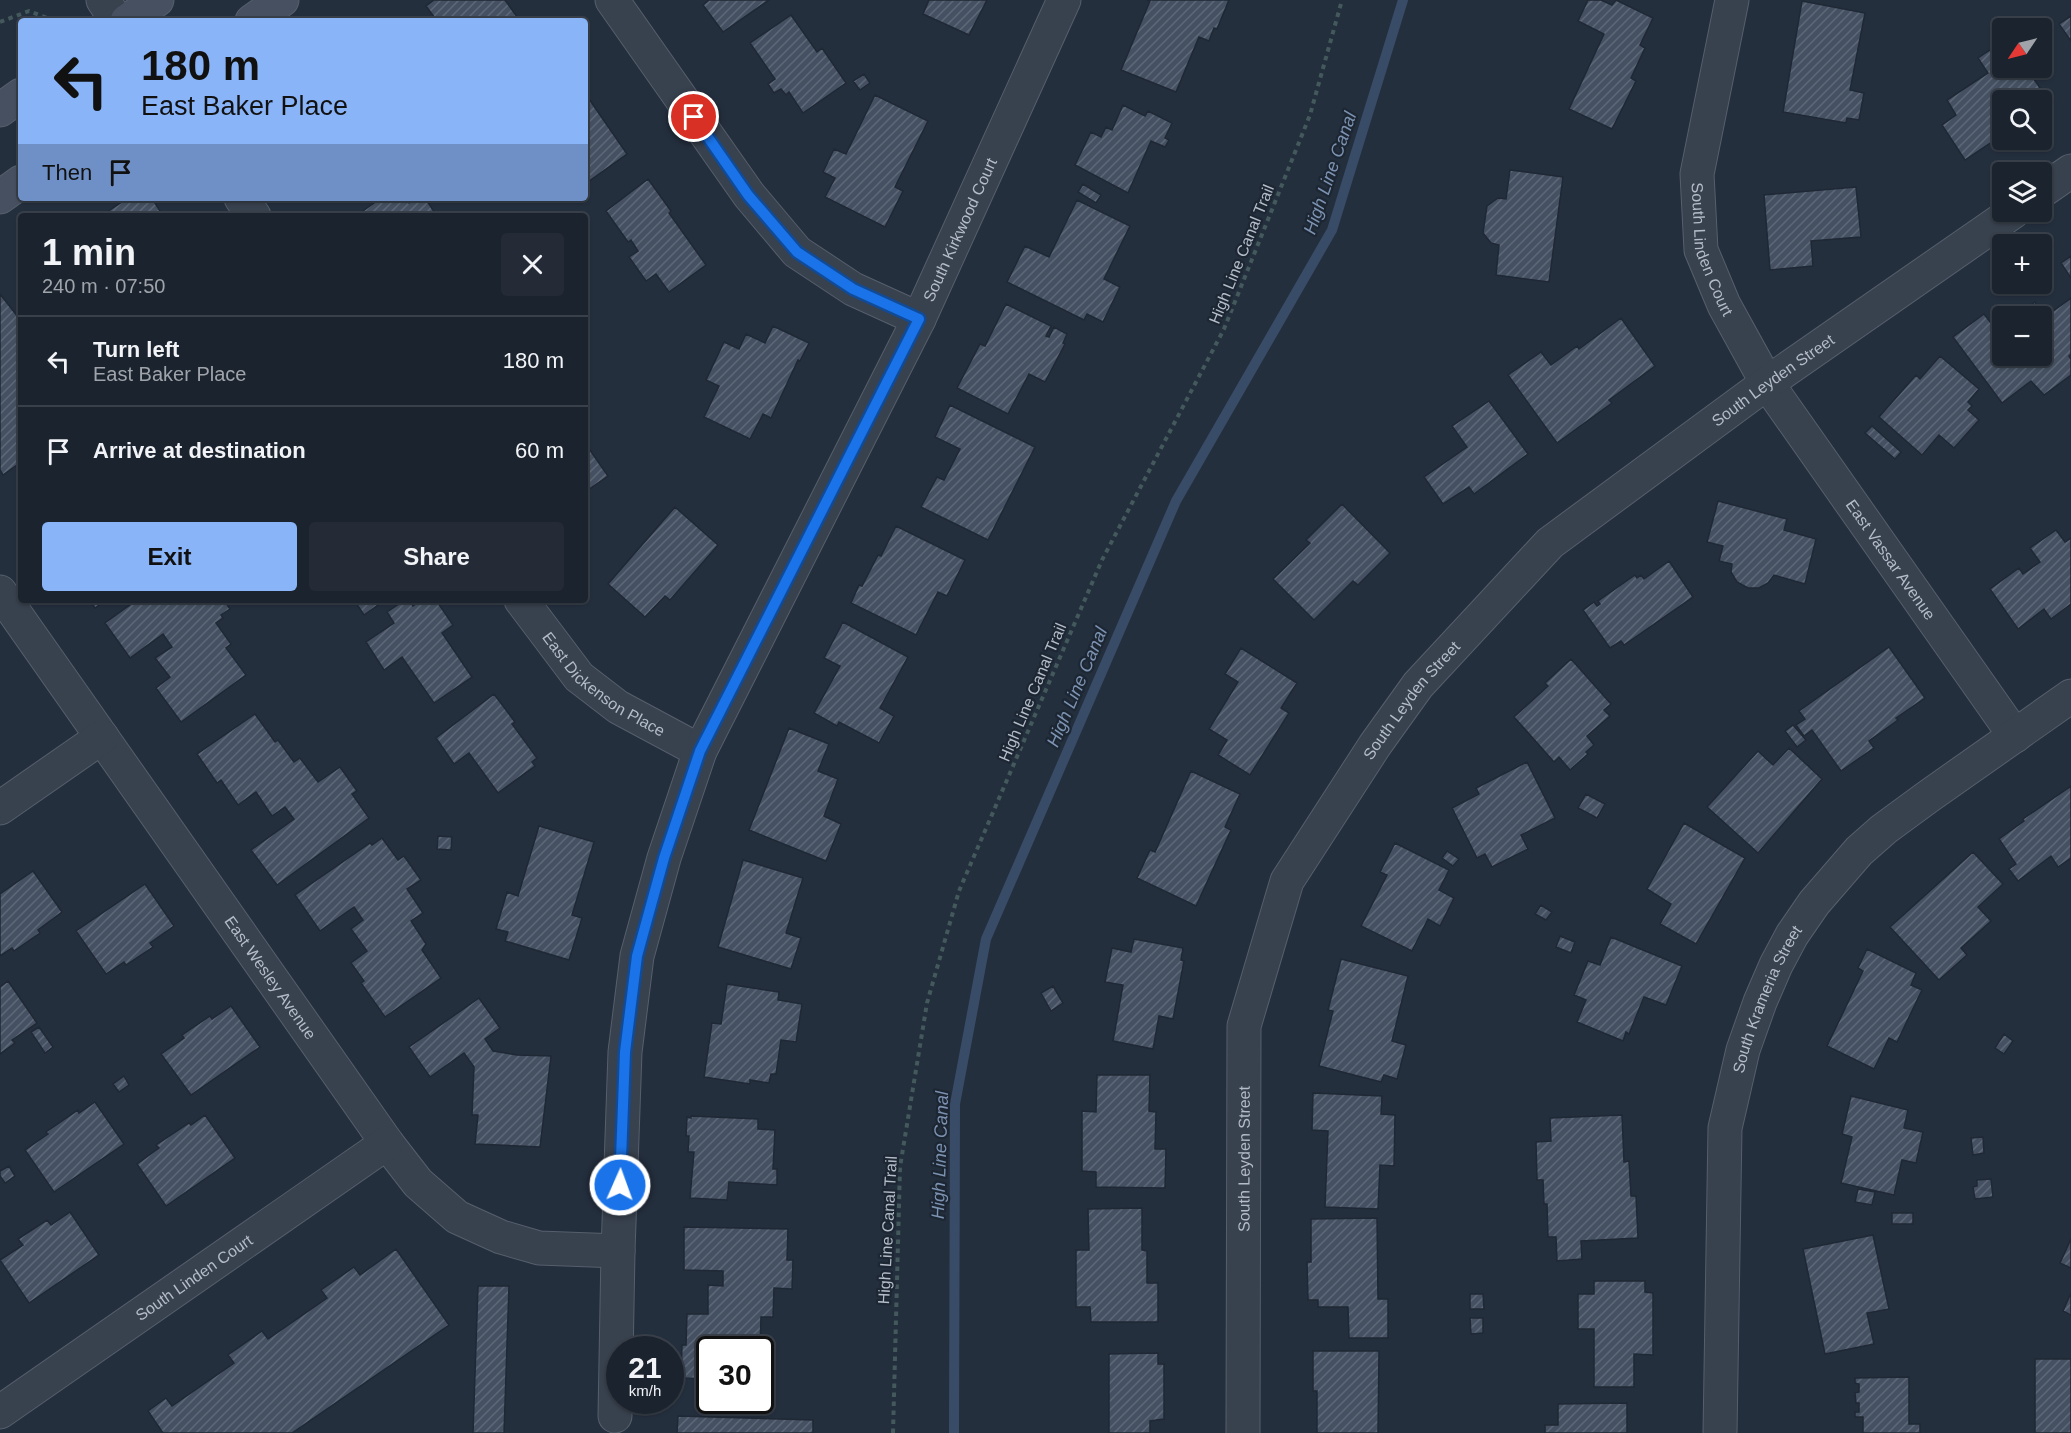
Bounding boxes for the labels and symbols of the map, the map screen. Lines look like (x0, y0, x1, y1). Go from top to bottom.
north arrow (1992, 18, 2052, 78)
pin (668, 91, 719, 142)
water label: High Line Canal (1300, 108, 1361, 237)
street label: South Kirkwood Court (920, 155, 1000, 304)
street label: High Line Canal Trail (1206, 182, 1277, 326)
street label: South Linden Court (1688, 182, 1736, 319)
street label: South Leyden Street (1709, 331, 1838, 430)
street label: East Vassar Avenue (1843, 497, 1939, 623)
street label: High Line Canal Trail (996, 621, 1069, 764)
water label: High Line Canal (1043, 623, 1112, 750)
street label: East Dickenson Place (539, 629, 668, 740)
street label: South Leyden Street (1360, 637, 1464, 763)
street label: East Wesley Avenue (221, 913, 319, 1043)
street label: South Krameria Street (1730, 922, 1805, 1075)
street label: South Leyden Street (1235, 1085, 1253, 1232)
water label: High Line Canal (928, 1090, 952, 1219)
position arrow (588, 1153, 652, 1217)
street label: High Line Canal Trail (875, 1155, 900, 1305)
street label: South Linden Court (133, 1231, 256, 1324)
speed limit sign: 30 (696, 1336, 774, 1414)

